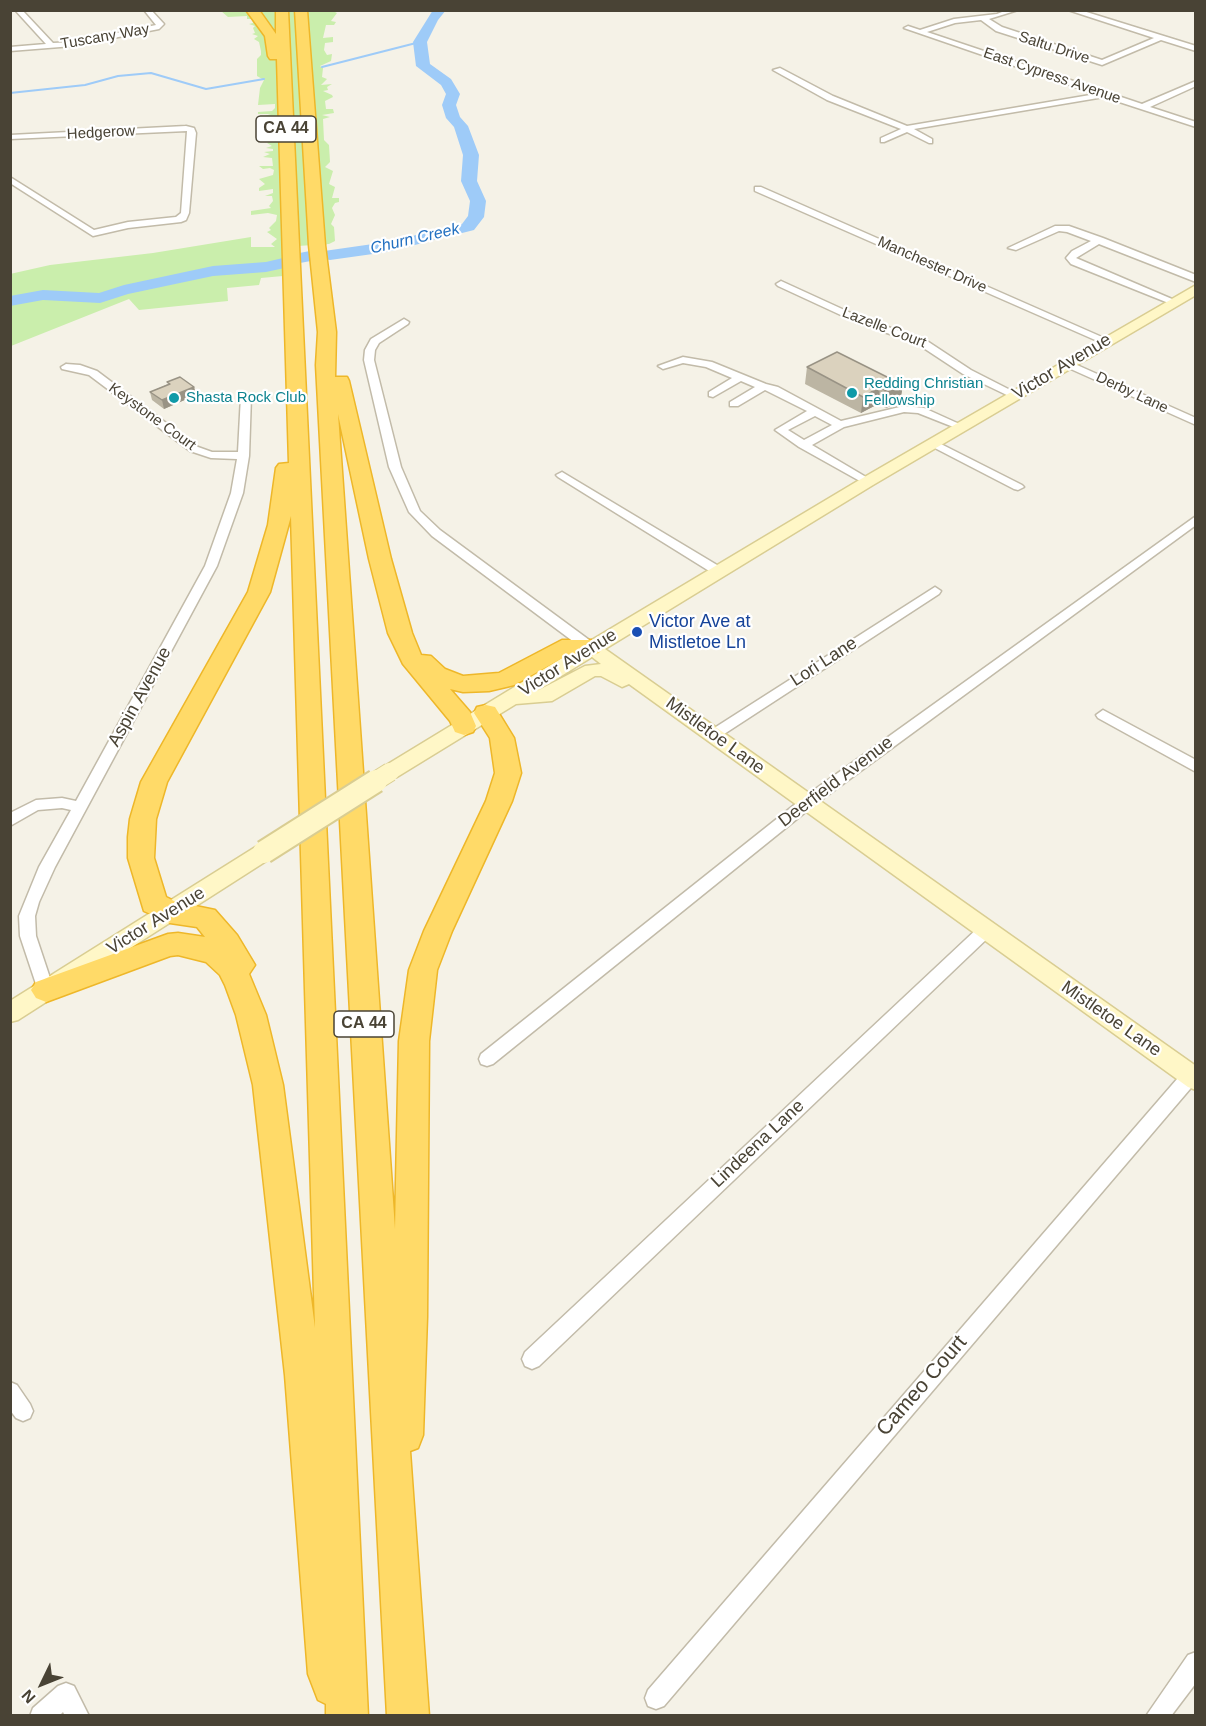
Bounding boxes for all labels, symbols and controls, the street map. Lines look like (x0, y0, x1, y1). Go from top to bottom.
street label: Tuscany Way (59, 20, 151, 54)
street label: Saltu Drive (1016, 28, 1092, 68)
street label: East Cypress Avenue (981, 44, 1123, 108)
road number: CA 44 (256, 116, 316, 142)
street label: Hedgerow (66, 122, 136, 144)
water label: Churn Creek (369, 219, 461, 259)
street label: Manchester Drive (875, 233, 989, 297)
street label: Lazelle Court (840, 304, 928, 352)
street label: Victor Avenue (1009, 329, 1115, 405)
street label: Derby Lane (1093, 368, 1171, 418)
place label: Redding Christian Fellowship (864, 375, 983, 410)
street label: Keystone Court (105, 379, 199, 455)
marker: Redding Christian Fellowship (845, 386, 859, 400)
place label: Shasta Rock Club (186, 389, 306, 407)
marker: Shasta Rock Club (167, 391, 181, 405)
place label: Victor Ave at Mistletoe Ln (649, 611, 750, 654)
street label: Victor Avenue (515, 624, 621, 702)
marker: Victor Ave at Mistletoe Ln (630, 625, 644, 639)
street label: Lori Lane (787, 633, 861, 691)
street label: Aspin Avenue (104, 643, 176, 751)
street label: Mistletoe Lane (661, 693, 769, 779)
street label: Deerfield Avenue (774, 732, 898, 832)
street label: Victor Avenue (103, 882, 209, 960)
street label: Mistletoe Lane (1057, 977, 1165, 1061)
road number: CA 44 (334, 1011, 394, 1037)
street label: Lindeena Lane (707, 1095, 809, 1193)
street label: Cameo Court (872, 1331, 972, 1441)
north arrow (12, 1654, 72, 1714)
text: N (18, 1687, 39, 1707)

